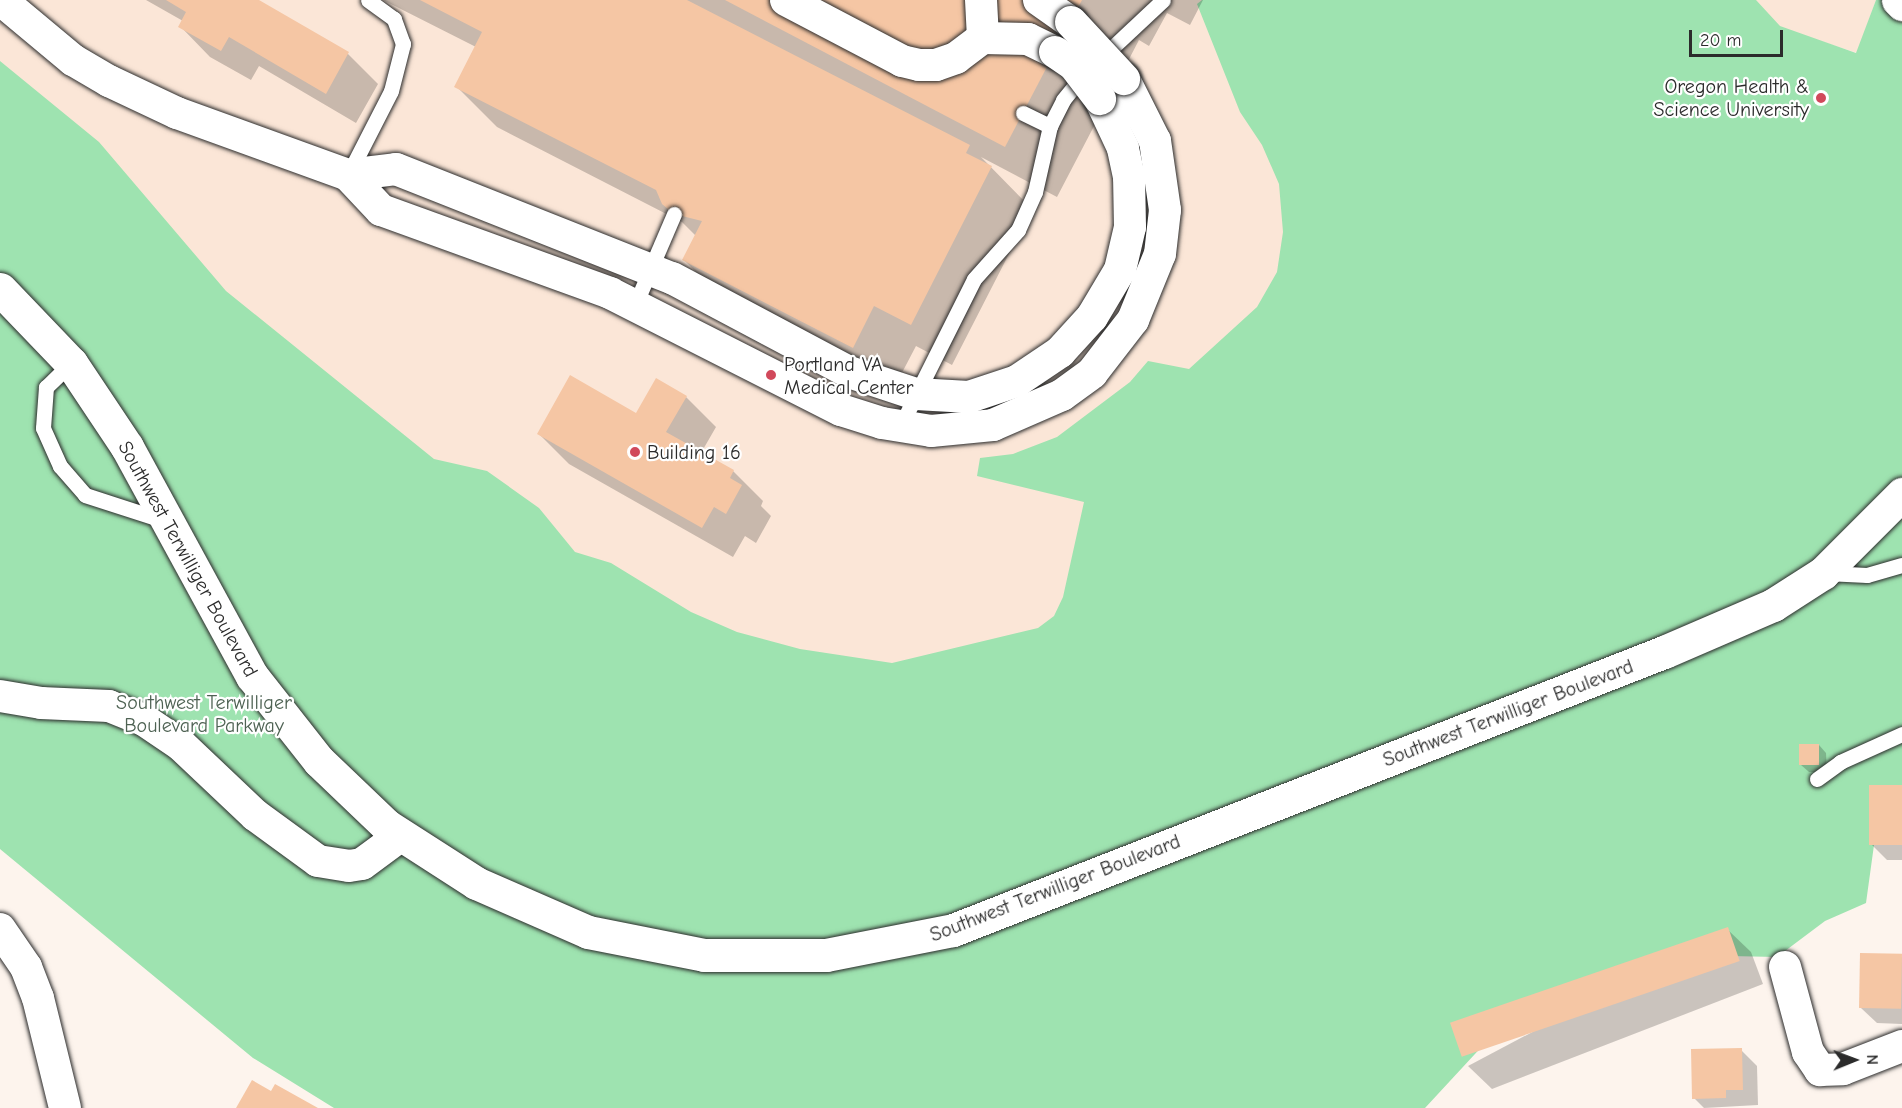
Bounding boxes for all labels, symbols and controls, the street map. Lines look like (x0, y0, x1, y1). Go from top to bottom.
scale bar (1692, 18, 1786, 56)
text: 20 m (1700, 30, 1741, 51)
place label: Oregon Health & Science University (1654, 74, 1809, 121)
marker: Oregon Health & Science University (1814, 91, 1828, 105)
place label: Portland VA Medical Center (784, 352, 913, 399)
marker: Portland VA Medical Center (762, 366, 780, 384)
street label: Southwest Terwilliger Boulevard (113, 437, 263, 681)
place label: Building 16 (647, 440, 741, 464)
marker: Building 16 (628, 445, 642, 459)
street label: Southwest Terwilliger Boulevard (1379, 654, 1637, 772)
park label: Southwest Terwilliger Boulevard Parkway (116, 690, 292, 737)
street label: Southwest Terwilliger Boulevard (926, 829, 1184, 947)
north arrow (1824, 1030, 1884, 1090)
text: N (1863, 1054, 1881, 1065)

